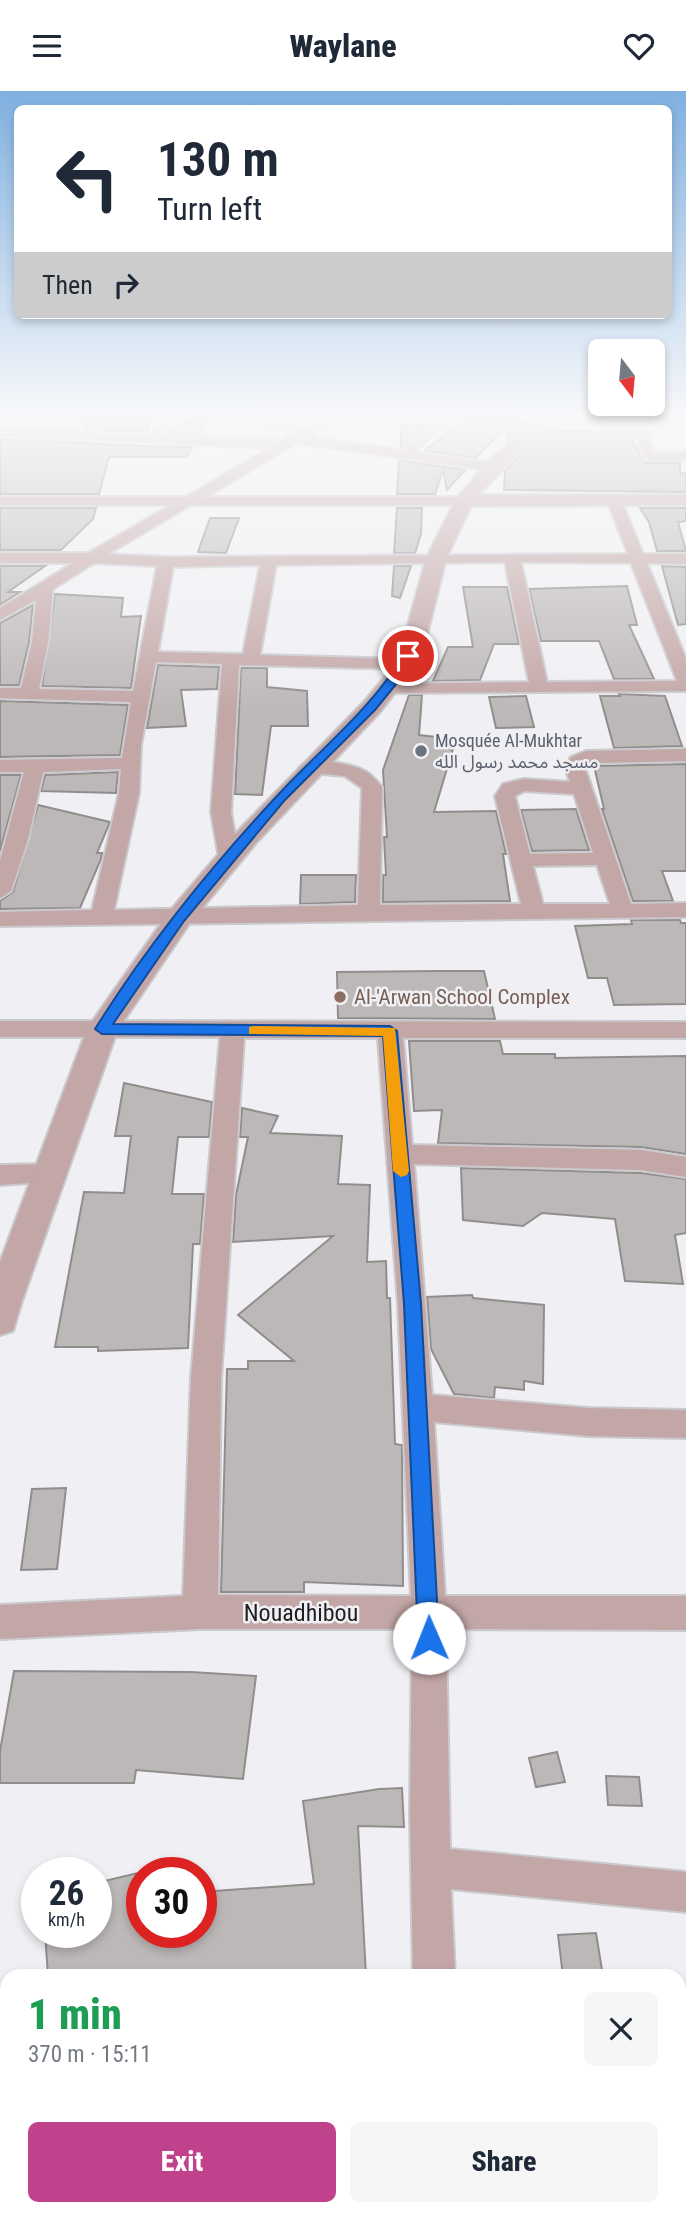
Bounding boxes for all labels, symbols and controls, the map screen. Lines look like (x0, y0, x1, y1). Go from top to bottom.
icon: menu (28, 27, 66, 65)
text: Waylane (289, 27, 397, 65)
icon: heart (620, 27, 658, 65)
text: 130 m (157, 131, 279, 188)
icon: left (42, 133, 133, 224)
text: Turn left (157, 190, 262, 228)
icon: right (107, 266, 145, 304)
text: Then (42, 270, 93, 300)
north arrow (588, 339, 665, 417)
map controls (588, 339, 665, 416)
pin (378, 626, 438, 686)
icon: arrive (389, 637, 427, 675)
place label: Mosquée Al-Mukhtar مسجد محمد رسول الله (435, 730, 598, 773)
marker: Mosquée Al-Mukhtar مسجد محمد رسول الله (413, 743, 429, 759)
place label: Al-'Arwan School Complex (354, 985, 570, 1009)
marker: Al-'Arwan School Complex (332, 989, 348, 1005)
street label: Nouadhibou (244, 1599, 358, 1627)
position arrow (392, 1601, 466, 1675)
speed limit sign: 30 (126, 1857, 217, 1948)
text: 26 (49, 1873, 84, 1914)
text: km/h (48, 1909, 85, 1930)
text: 1 min (28, 1990, 122, 2039)
button: close (584, 1992, 658, 2066)
text: 370 m · 15:11 (28, 2041, 152, 2068)
button: Exit (28, 2122, 336, 2202)
button: Share (350, 2122, 658, 2202)

